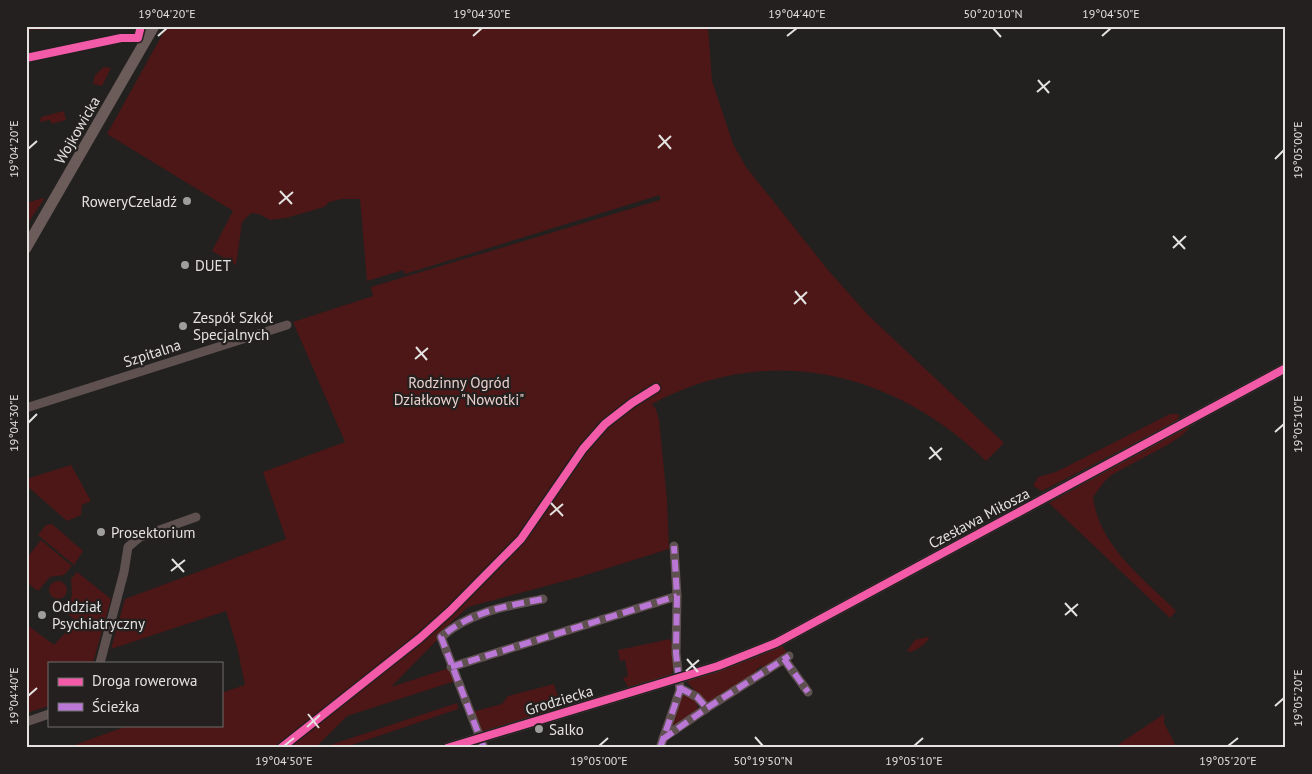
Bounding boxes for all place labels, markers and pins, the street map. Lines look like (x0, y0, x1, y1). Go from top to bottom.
place label: RoweryCzeladź (81, 192, 177, 211)
marker: RoweryCzeladź (181, 195, 193, 207)
place label: DUET (195, 256, 232, 275)
marker: DUET (179, 259, 191, 271)
place label: Zespół Szkół Specjalnych (193, 308, 274, 344)
marker: Zespół Szkół Specjalnych (177, 320, 189, 332)
place label: Prosektorium (111, 523, 195, 542)
marker: Prosektorium (95, 526, 107, 538)
place label: Oddział Psychiatryczny (52, 597, 145, 633)
marker: Oddział Psychiatryczny (36, 609, 48, 621)
place label: Salko (549, 720, 584, 739)
marker: Salko (533, 723, 545, 735)

